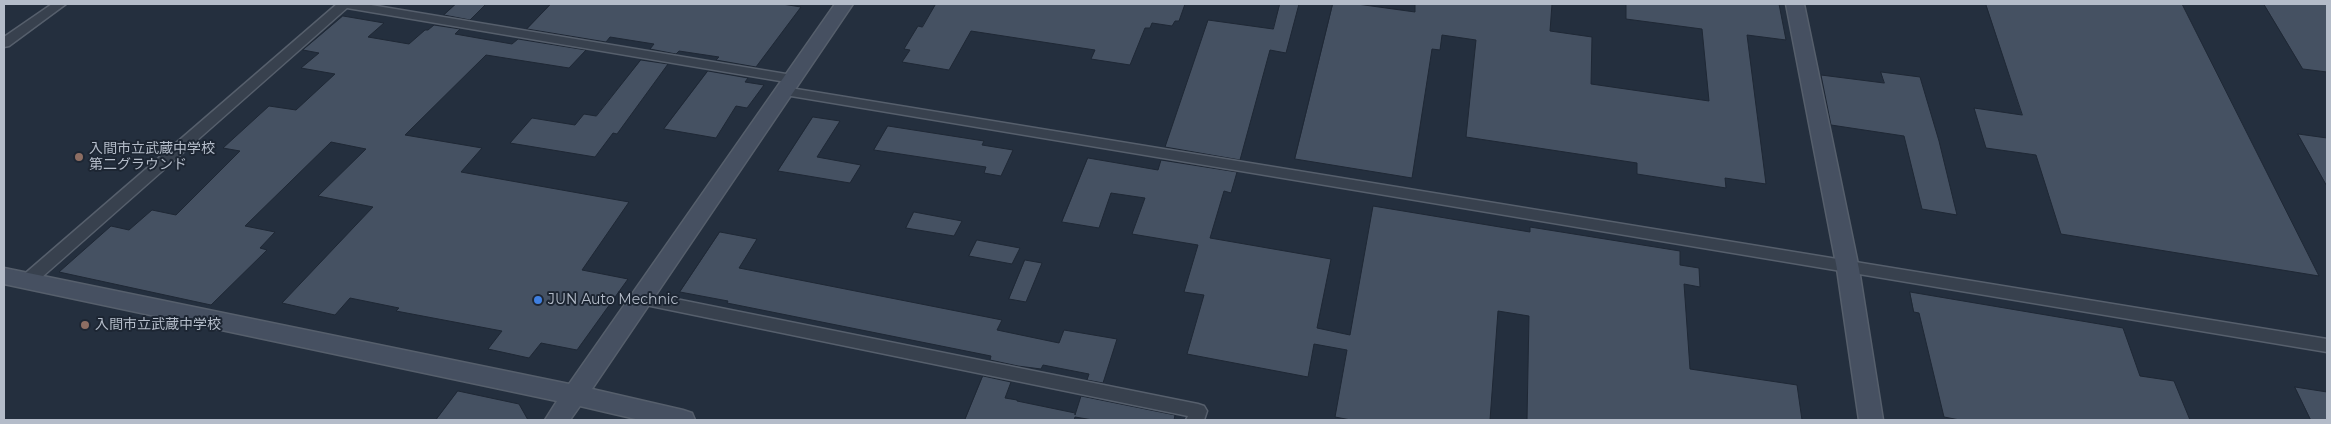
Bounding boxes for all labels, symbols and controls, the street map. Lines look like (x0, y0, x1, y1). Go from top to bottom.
place label: 入間市立武蔵中学校 第二グラウンド (89, 141, 215, 174)
marker: 入間市立武蔵中学校 第二グラウンド (73, 151, 85, 163)
place label: JUN Auto Mechnic (548, 292, 678, 308)
marker: JUN Auto Mechnic (532, 294, 544, 306)
place label: 入間市立武蔵中学校 (95, 317, 221, 333)
marker: 入間市立武蔵中学校 (79, 319, 91, 331)

